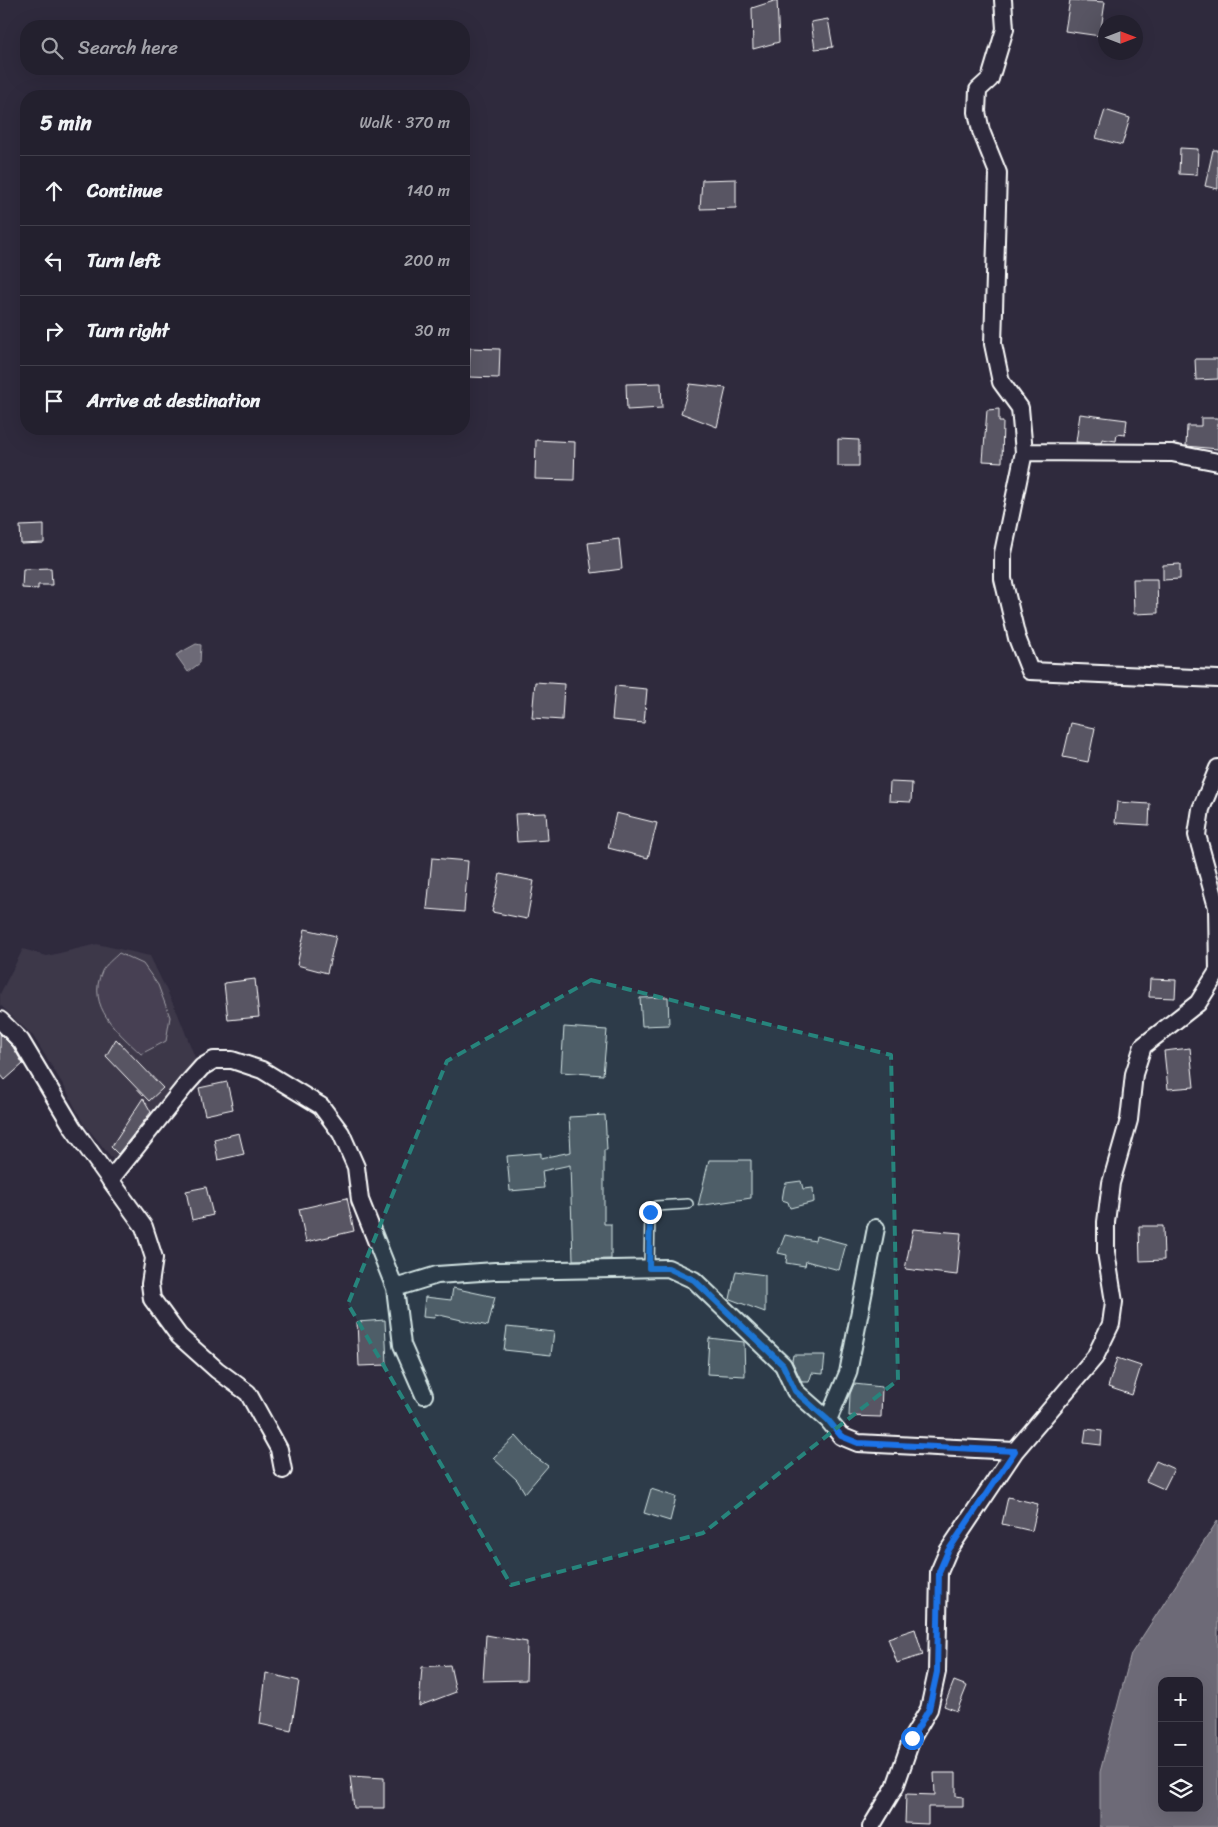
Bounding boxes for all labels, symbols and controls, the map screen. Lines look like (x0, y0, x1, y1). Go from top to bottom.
north arrow (1098, 15, 1143, 60)
search box (20, 20, 470, 75)
text: Search here (78, 31, 178, 64)
icon: search (38, 34, 66, 62)
text: 5 min (40, 104, 92, 142)
text: Walk · 370 m (359, 108, 450, 137)
text: Continue (87, 174, 163, 207)
text: 140 m (407, 176, 450, 205)
icon: ahead (40, 177, 68, 205)
text: Turn left (87, 244, 160, 277)
text: 200 m (404, 246, 450, 275)
icon: left (40, 247, 68, 275)
text: Turn right (87, 314, 169, 347)
text: 30 m (415, 316, 450, 345)
icon: right (40, 317, 68, 345)
text: Arrive at destination (87, 384, 260, 417)
icon: arrive (40, 387, 68, 415)
route end (639, 1201, 662, 1224)
map controls (1158, 1677, 1203, 1812)
button: + (1158, 1677, 1203, 1722)
button: − (1158, 1722, 1203, 1767)
route start (901, 1727, 924, 1750)
button: layers (1158, 1767, 1203, 1812)

